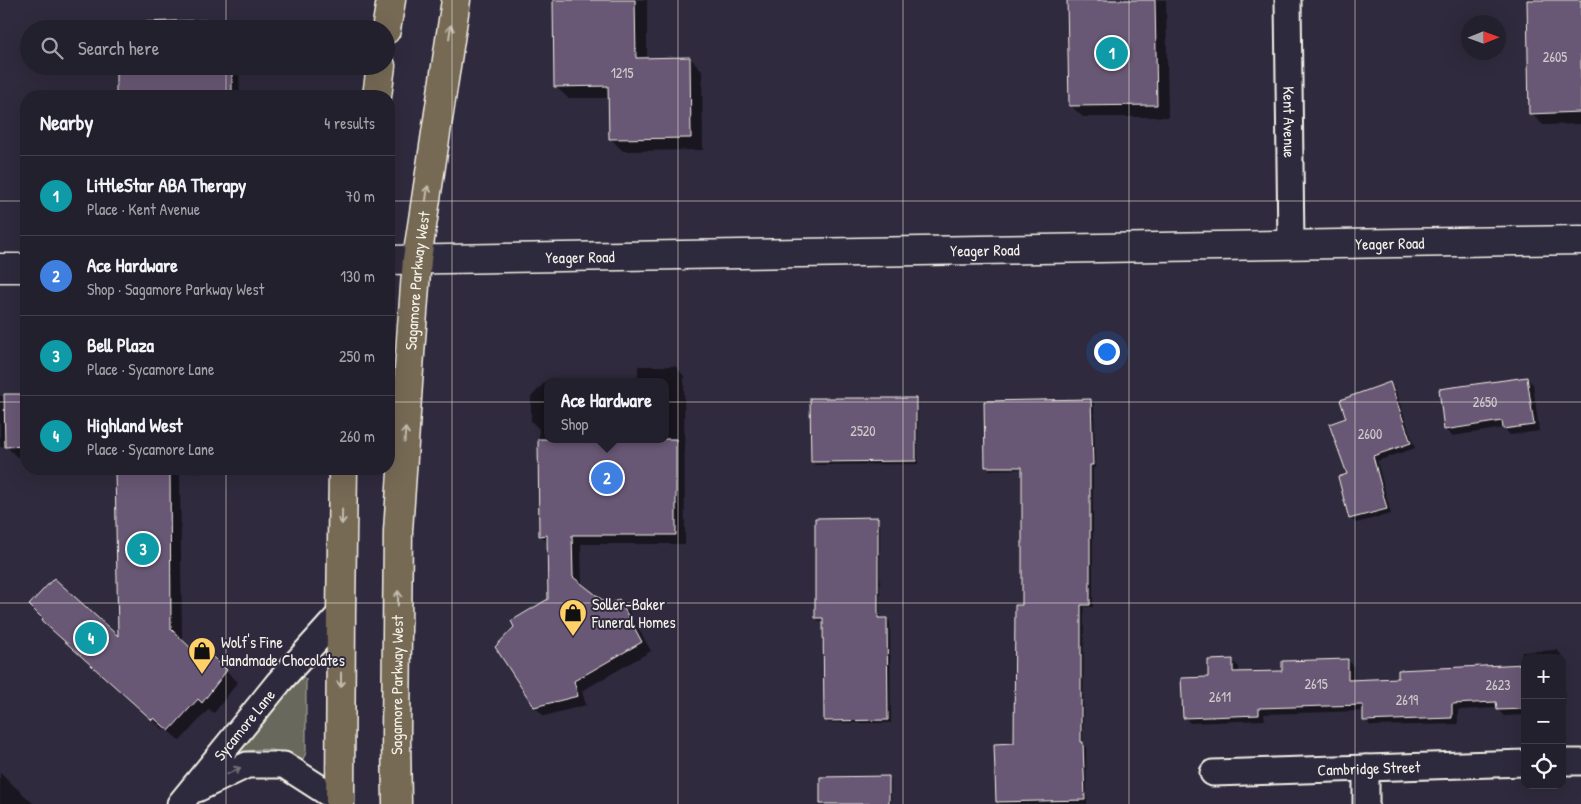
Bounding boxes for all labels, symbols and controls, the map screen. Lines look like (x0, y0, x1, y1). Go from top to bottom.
north arrow (1461, 15, 1506, 60)
search box (20, 20, 395, 75)
one-way arrow (446, 25, 456, 41)
icon: search (38, 34, 66, 62)
pin: 1 (1096, 34, 1128, 72)
text: Search here (78, 35, 159, 61)
house number: 2605 (1543, 47, 1567, 66)
house number: 1215 (611, 63, 633, 82)
street label: Kent Avenue (1278, 86, 1301, 159)
text: Nearby (40, 108, 93, 137)
text: 4 results (324, 112, 375, 134)
text: LittleStar ABA Therapy (87, 172, 246, 198)
text: 1 (53, 185, 59, 207)
text: 70 m (345, 185, 375, 207)
one-way arrow (422, 185, 432, 201)
text: Place · Kent Avenue (87, 198, 200, 220)
street label: Sagamore Parkway West (399, 209, 435, 351)
street label: Yeager Road (1355, 232, 1425, 255)
street label: Yeager Road (950, 238, 1020, 262)
street label: Yeager Road (545, 245, 615, 268)
text: Ace Hardware (87, 252, 178, 278)
text: 2 (52, 265, 60, 287)
text: 130 m (340, 265, 375, 287)
text: Shop · Sagamore Parkway West (87, 278, 264, 300)
text: Bell Plaza (87, 332, 154, 358)
your location (1094, 339, 1120, 365)
text: 3 (52, 345, 60, 367)
text: 250 m (339, 345, 375, 367)
text: Place · Sycamore Lane (87, 358, 214, 380)
popup (544, 378, 669, 443)
text: Ace Hardware (561, 387, 652, 413)
house number: 2650 (1473, 392, 1497, 411)
text: Highland West (87, 412, 183, 438)
text: Shop (561, 413, 588, 435)
house number: 2520 (850, 421, 876, 440)
house number: 2600 (1358, 424, 1382, 443)
text: 4 (53, 425, 59, 447)
text: 260 m (339, 425, 375, 447)
one-way arrow (400, 428, 409, 444)
text: Place · Sycamore Lane (87, 438, 214, 460)
pin: 2 (591, 459, 623, 497)
one-way arrow (337, 509, 347, 525)
pin: 3 (127, 530, 159, 568)
one-way arrow (393, 590, 403, 606)
place label: Soller-Baker Funeral Homes (591, 593, 676, 633)
shop icon: Soller-Baker Funeral Homes (558, 598, 588, 637)
street label: Sagamore Parkway West (385, 615, 408, 755)
pin: 4 (75, 619, 107, 657)
place label: Wolf's Fine Handmade Chocolates (221, 631, 345, 671)
shop icon: Wolf's Fine Handmade Chocolates (187, 636, 217, 675)
map controls (1521, 654, 1566, 789)
button: + (1521, 654, 1566, 699)
one-way arrow (336, 672, 346, 688)
house number: 2615 (1304, 674, 1328, 693)
house number: 2623 (1486, 675, 1510, 694)
street label: Sycamore Lane (209, 684, 280, 765)
house number: 2611 (1209, 687, 1231, 706)
house number: 2619 (1396, 690, 1418, 709)
button: − (1521, 699, 1566, 744)
button: locate (1521, 744, 1566, 789)
street label: Cambridge Street (1317, 755, 1421, 781)
one-way arrow (226, 766, 241, 775)

